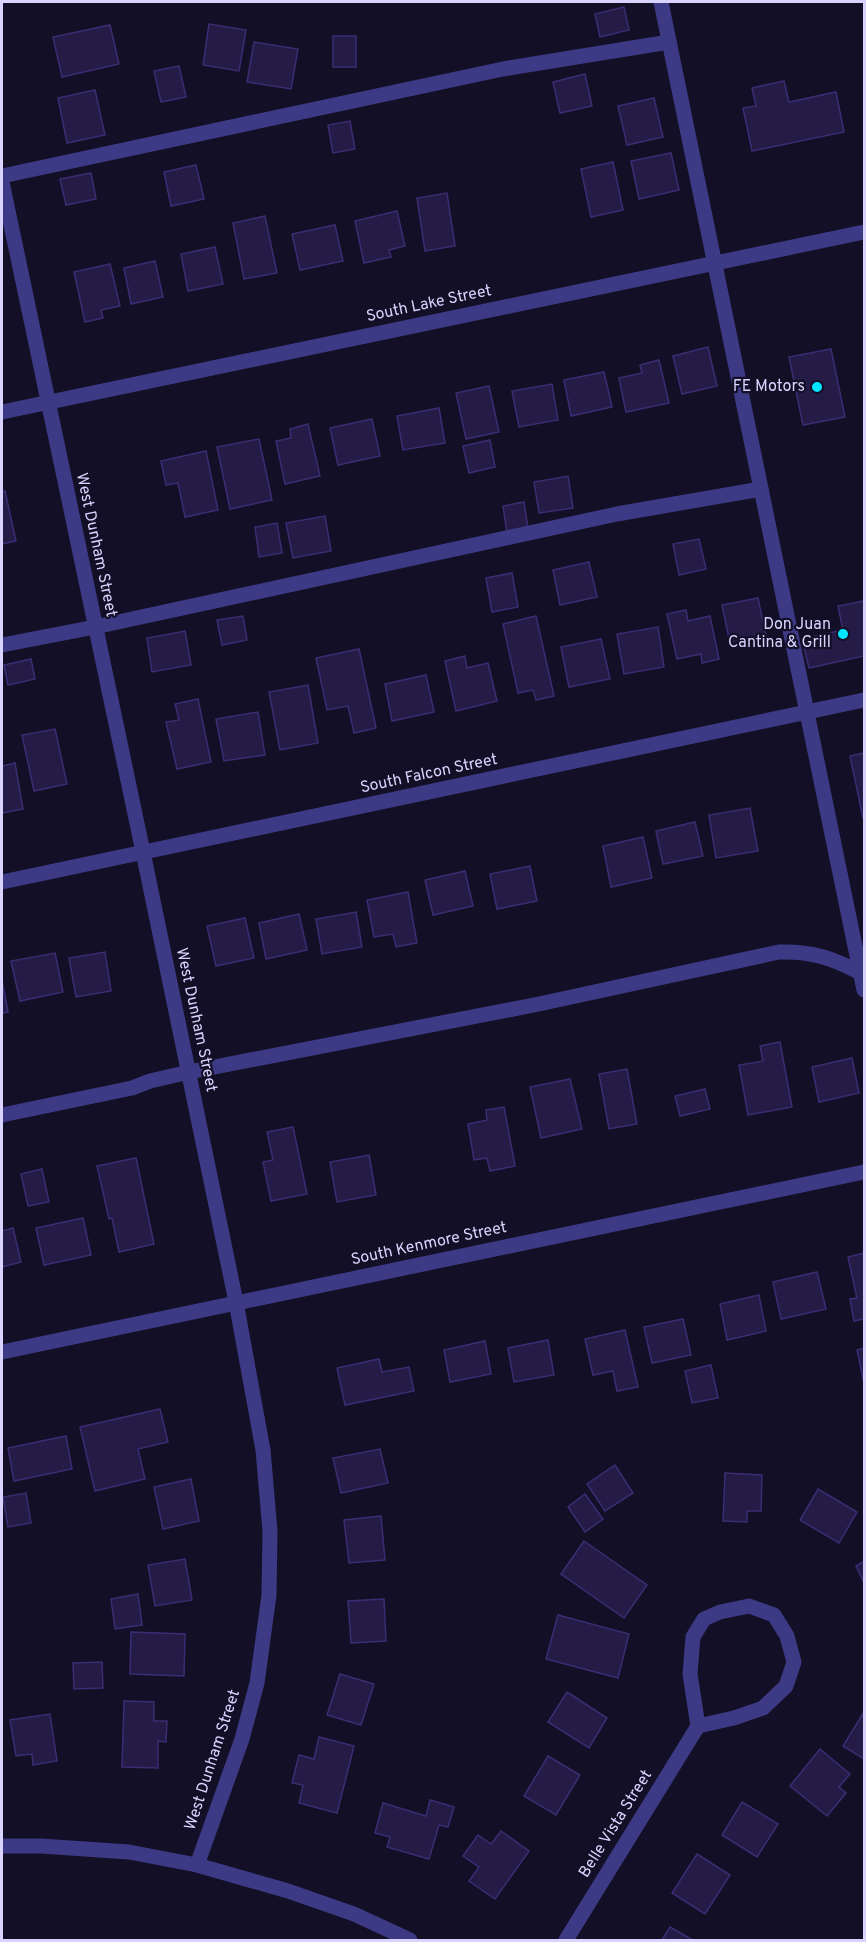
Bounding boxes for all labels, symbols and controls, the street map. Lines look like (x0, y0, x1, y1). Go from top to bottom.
street label: South Lake Street (365, 281, 493, 327)
place label: FE Motors (733, 377, 805, 397)
marker: FE Motors (810, 380, 824, 394)
street label: West Dunham Street (71, 471, 121, 619)
place label: Don Juan Cantina & Grill (728, 615, 831, 653)
marker: Don Juan Cantina & Grill (836, 627, 850, 641)
street label: South Falcon Street (359, 750, 499, 798)
street label: West Dunham Street (171, 946, 221, 1094)
street label: South Kenmore Street (349, 1218, 509, 1270)
street label: West Dunham Street (181, 1687, 245, 1833)
street label: Belle Vista Street (575, 1766, 657, 1882)

